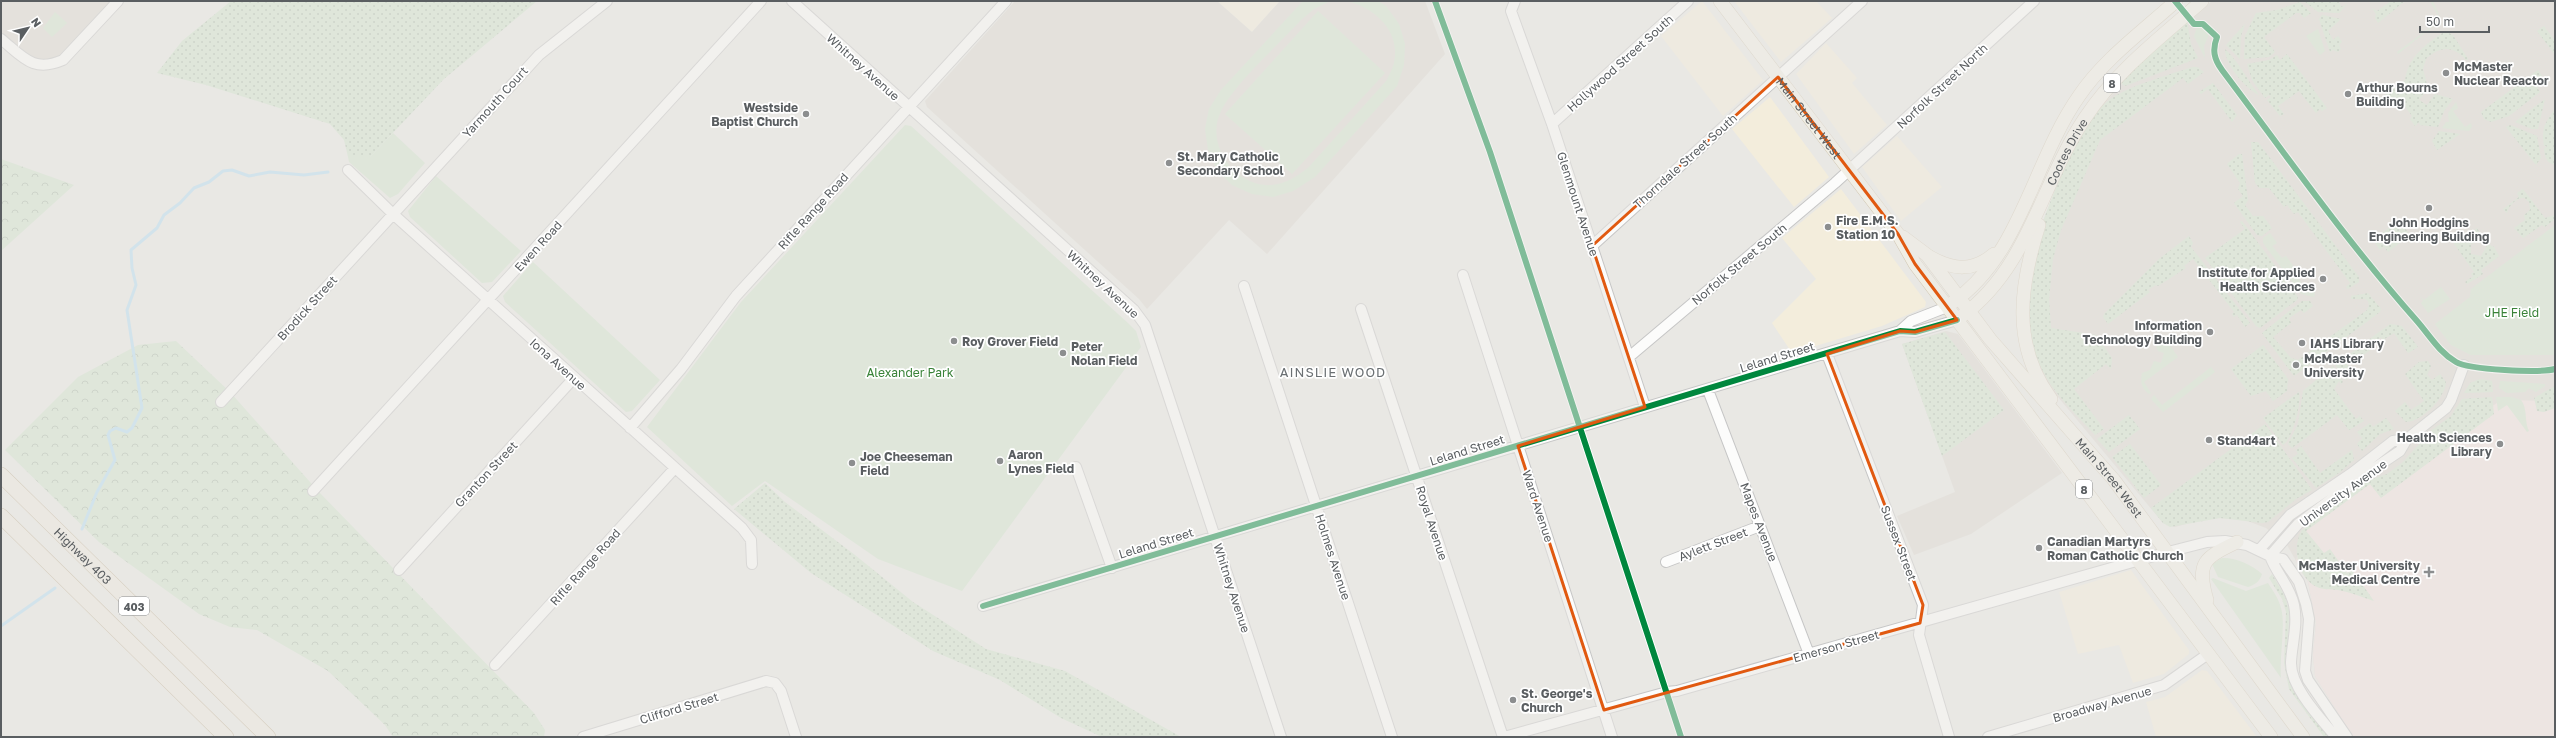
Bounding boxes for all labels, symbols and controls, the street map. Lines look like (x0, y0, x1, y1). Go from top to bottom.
north arrow (8, 8, 48, 48)
scale bar (2420, 8, 2489, 34)
street label: Hollywood Street South (1564, 11, 1676, 115)
text: 50 m (2426, 14, 2454, 29)
text: N (29, 15, 44, 29)
street label: Whitney Avenue (823, 30, 903, 104)
street label: Norfolk Street North (1894, 40, 1990, 132)
place label: McMaster Nuclear Reactor (2454, 59, 2549, 88)
street label: Yarmouth Court (459, 63, 531, 141)
marker: McMaster Nuclear Reactor (2441, 68, 2451, 78)
street label: Main Street West (1773, 74, 1845, 162)
road number: 8 (2104, 74, 2120, 92)
place label: Arthur Bourns Building (2356, 80, 2438, 109)
marker: Arthur Bourns Building (2343, 89, 2353, 99)
place label: Westside Baptist Church (711, 100, 798, 129)
marker: Westside Baptist Church (801, 109, 811, 119)
street label: Thorndale Street South (1630, 110, 1740, 212)
street label: Cootes Drive (2043, 115, 2090, 187)
place label: St. Mary Catholic Secondary School (1177, 149, 1284, 178)
street label: Glenmount Avenue (1554, 150, 1602, 258)
marker: St. Mary Catholic Secondary School (1164, 158, 1174, 168)
street label: Rifle Range Road (775, 169, 851, 253)
marker: John Hodgins Engineering Building (2424, 203, 2434, 213)
place label: Fire E.M.S. Station 10 (1836, 213, 1899, 242)
place label: John Hodgins Engineering Building (2369, 215, 2489, 244)
street label: Ewen Road (511, 217, 565, 275)
street label: Norfolk Street South (1689, 220, 1789, 308)
marker: Fire E.M.S. Station 10 (1823, 222, 1833, 232)
street label: Whitney Avenue (1064, 247, 1142, 321)
place label: Institute for Applied Health Sciences (2198, 265, 2315, 294)
street label: Brodick Street (274, 272, 340, 344)
marker: Institute for Applied Health Sciences (2318, 274, 2328, 284)
park label: JHE Field (2485, 305, 2539, 320)
place label: Information Technology Building (2083, 318, 2202, 347)
marker: Information Technology Building (2205, 327, 2215, 337)
place label: Roy Grover Field (962, 334, 1058, 349)
street label: Iona Avenue (527, 335, 589, 393)
marker: Roy Grover Field (949, 336, 959, 346)
place label: IAHS Library (2310, 336, 2385, 351)
street label: Leland Street (1738, 338, 1816, 376)
marker: IAHS Library (2297, 338, 2307, 348)
place label: Peter Nolan Field (1071, 339, 1137, 368)
marker: Peter Nolan Field (1058, 348, 1068, 358)
place label: McMaster University (2304, 351, 2365, 380)
marker: McMaster University (2291, 360, 2301, 370)
district label: AINSLIE WOOD (1280, 364, 1386, 380)
park label: Alexander Park (867, 365, 954, 380)
place label: Health Sciences Library (2397, 430, 2493, 459)
street label: Leland Street (1428, 431, 1506, 469)
place label: Stand4art (2217, 433, 2276, 448)
street label: Main Street West (2073, 434, 2147, 520)
marker: Stand4art (2204, 435, 2214, 445)
street label: Granton Street (452, 438, 521, 510)
marker: Health Sciences Library (2495, 439, 2505, 449)
place label: Aaron Lynes Field (1008, 447, 1074, 476)
place label: Joe Cheeseman Field (860, 449, 953, 478)
marker: Aaron Lynes Field (995, 456, 1005, 466)
street label: University Avenue (2296, 456, 2390, 530)
marker: Joe Cheeseman Field (847, 458, 857, 468)
street label: Ward Avenue (1519, 468, 1557, 544)
street label: Mapes Avenue (1737, 480, 1781, 564)
road number: 8 (2076, 480, 2092, 498)
street label: Royal Avenue (1413, 484, 1451, 562)
street label: Sussex Street (1878, 503, 1920, 583)
street label: Holmes Avenue (1312, 512, 1354, 602)
street label: Highway 403 (51, 524, 115, 587)
street label: Leland Street (1117, 524, 1195, 562)
street label: Aylett Street (1676, 524, 1750, 564)
street label: Rifle Range Road (547, 525, 623, 609)
place label: Canadian Martyrs Roman Catholic Church (2047, 534, 2184, 563)
street label: Whitney Avenue (1210, 541, 1254, 635)
marker: Canadian Martyrs Roman Catholic Church (2034, 543, 2044, 553)
place label: McMaster University Medical Centre (2298, 558, 2421, 587)
marker: McMaster University Medical Centre (2423, 566, 2435, 578)
road number: 403 (119, 597, 149, 615)
street label: Emerson Street (1791, 626, 1881, 665)
street label: Broadway Avenue (2051, 683, 2153, 725)
place label: St. George's Church (1521, 686, 1593, 715)
street label: Clifford Street (638, 689, 720, 727)
marker: St. George's Church (1508, 695, 1518, 705)

